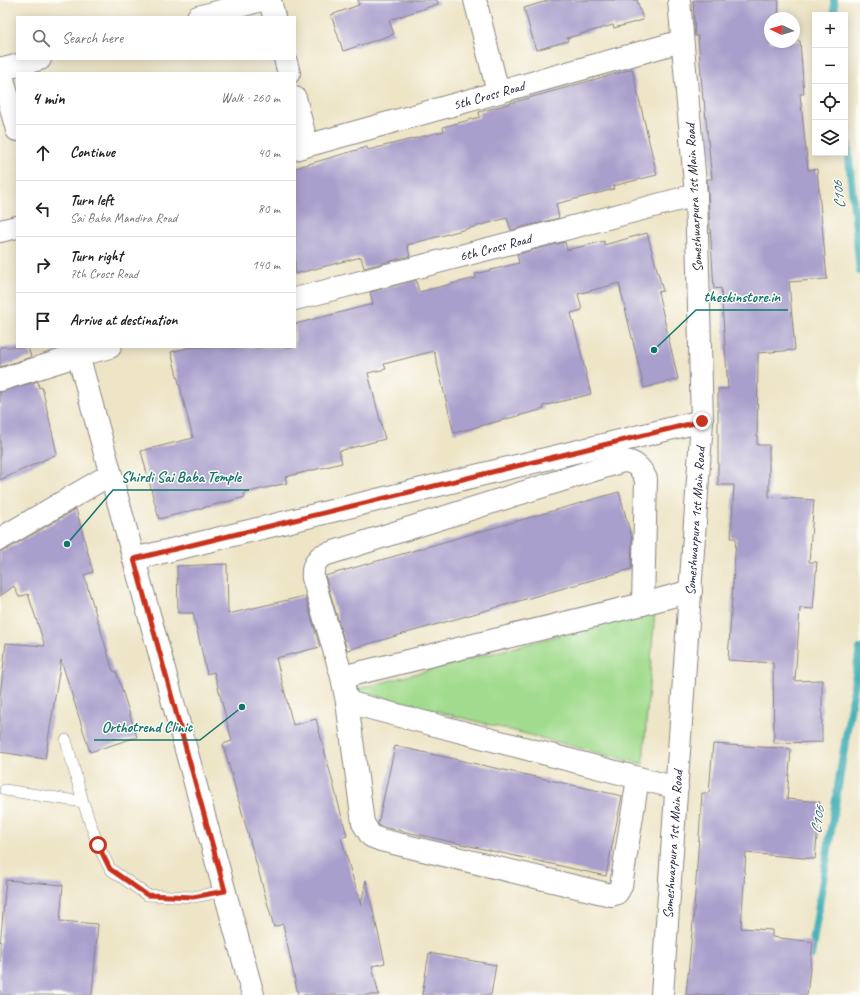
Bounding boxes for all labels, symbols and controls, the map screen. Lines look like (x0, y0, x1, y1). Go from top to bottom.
north arrow (764, 12, 800, 48)
map controls (812, 12, 848, 156)
button: + (812, 12, 848, 48)
search box (16, 16, 296, 60)
icon: search (30, 27, 52, 49)
text: Search here (62, 29, 123, 48)
button: − (812, 48, 848, 84)
street label: 5th Cross Road (451, 76, 529, 113)
button: locate (812, 84, 848, 120)
text: 4 min (32, 88, 65, 109)
text: Walk · 260 m (221, 90, 280, 106)
button: layers (812, 120, 848, 156)
street label: Someshwarpura 1st Main Road (681, 121, 706, 273)
icon: ahead (32, 142, 54, 164)
text: Continue (70, 143, 115, 162)
text: 40 m (258, 145, 280, 161)
water label: C106 (828, 178, 850, 210)
text: Turn left (70, 191, 113, 210)
icon: left (32, 198, 54, 220)
text: 80 m (258, 201, 280, 217)
text: Sai Baba Mandira Road (70, 210, 177, 226)
street label: 6th Cross Road (458, 229, 535, 264)
text: Turn right (70, 247, 123, 266)
icon: right (32, 254, 54, 276)
text: 140 m (252, 257, 280, 273)
text: 7th Cross Road (70, 266, 138, 282)
callout: theskinstore.in (696, 283, 788, 310)
text: theskinstore.in (704, 288, 781, 307)
icon: arrive (32, 310, 54, 332)
text: Arrive at destination (70, 311, 177, 330)
route end (693, 412, 711, 430)
street label: Someshwarpura 1st Main Road (681, 444, 709, 596)
callout: Shirdi Sai Baba Temple (113, 463, 249, 490)
text: Shirdi Sai Baba Temple (121, 468, 242, 487)
callout: Orthotrend Clinic (94, 713, 200, 740)
text: Orthotrend Clinic (102, 718, 194, 737)
street label: Someshwarpura 1st Main Road (659, 767, 686, 919)
water label: C106 (806, 803, 830, 835)
route start (89, 836, 107, 854)

